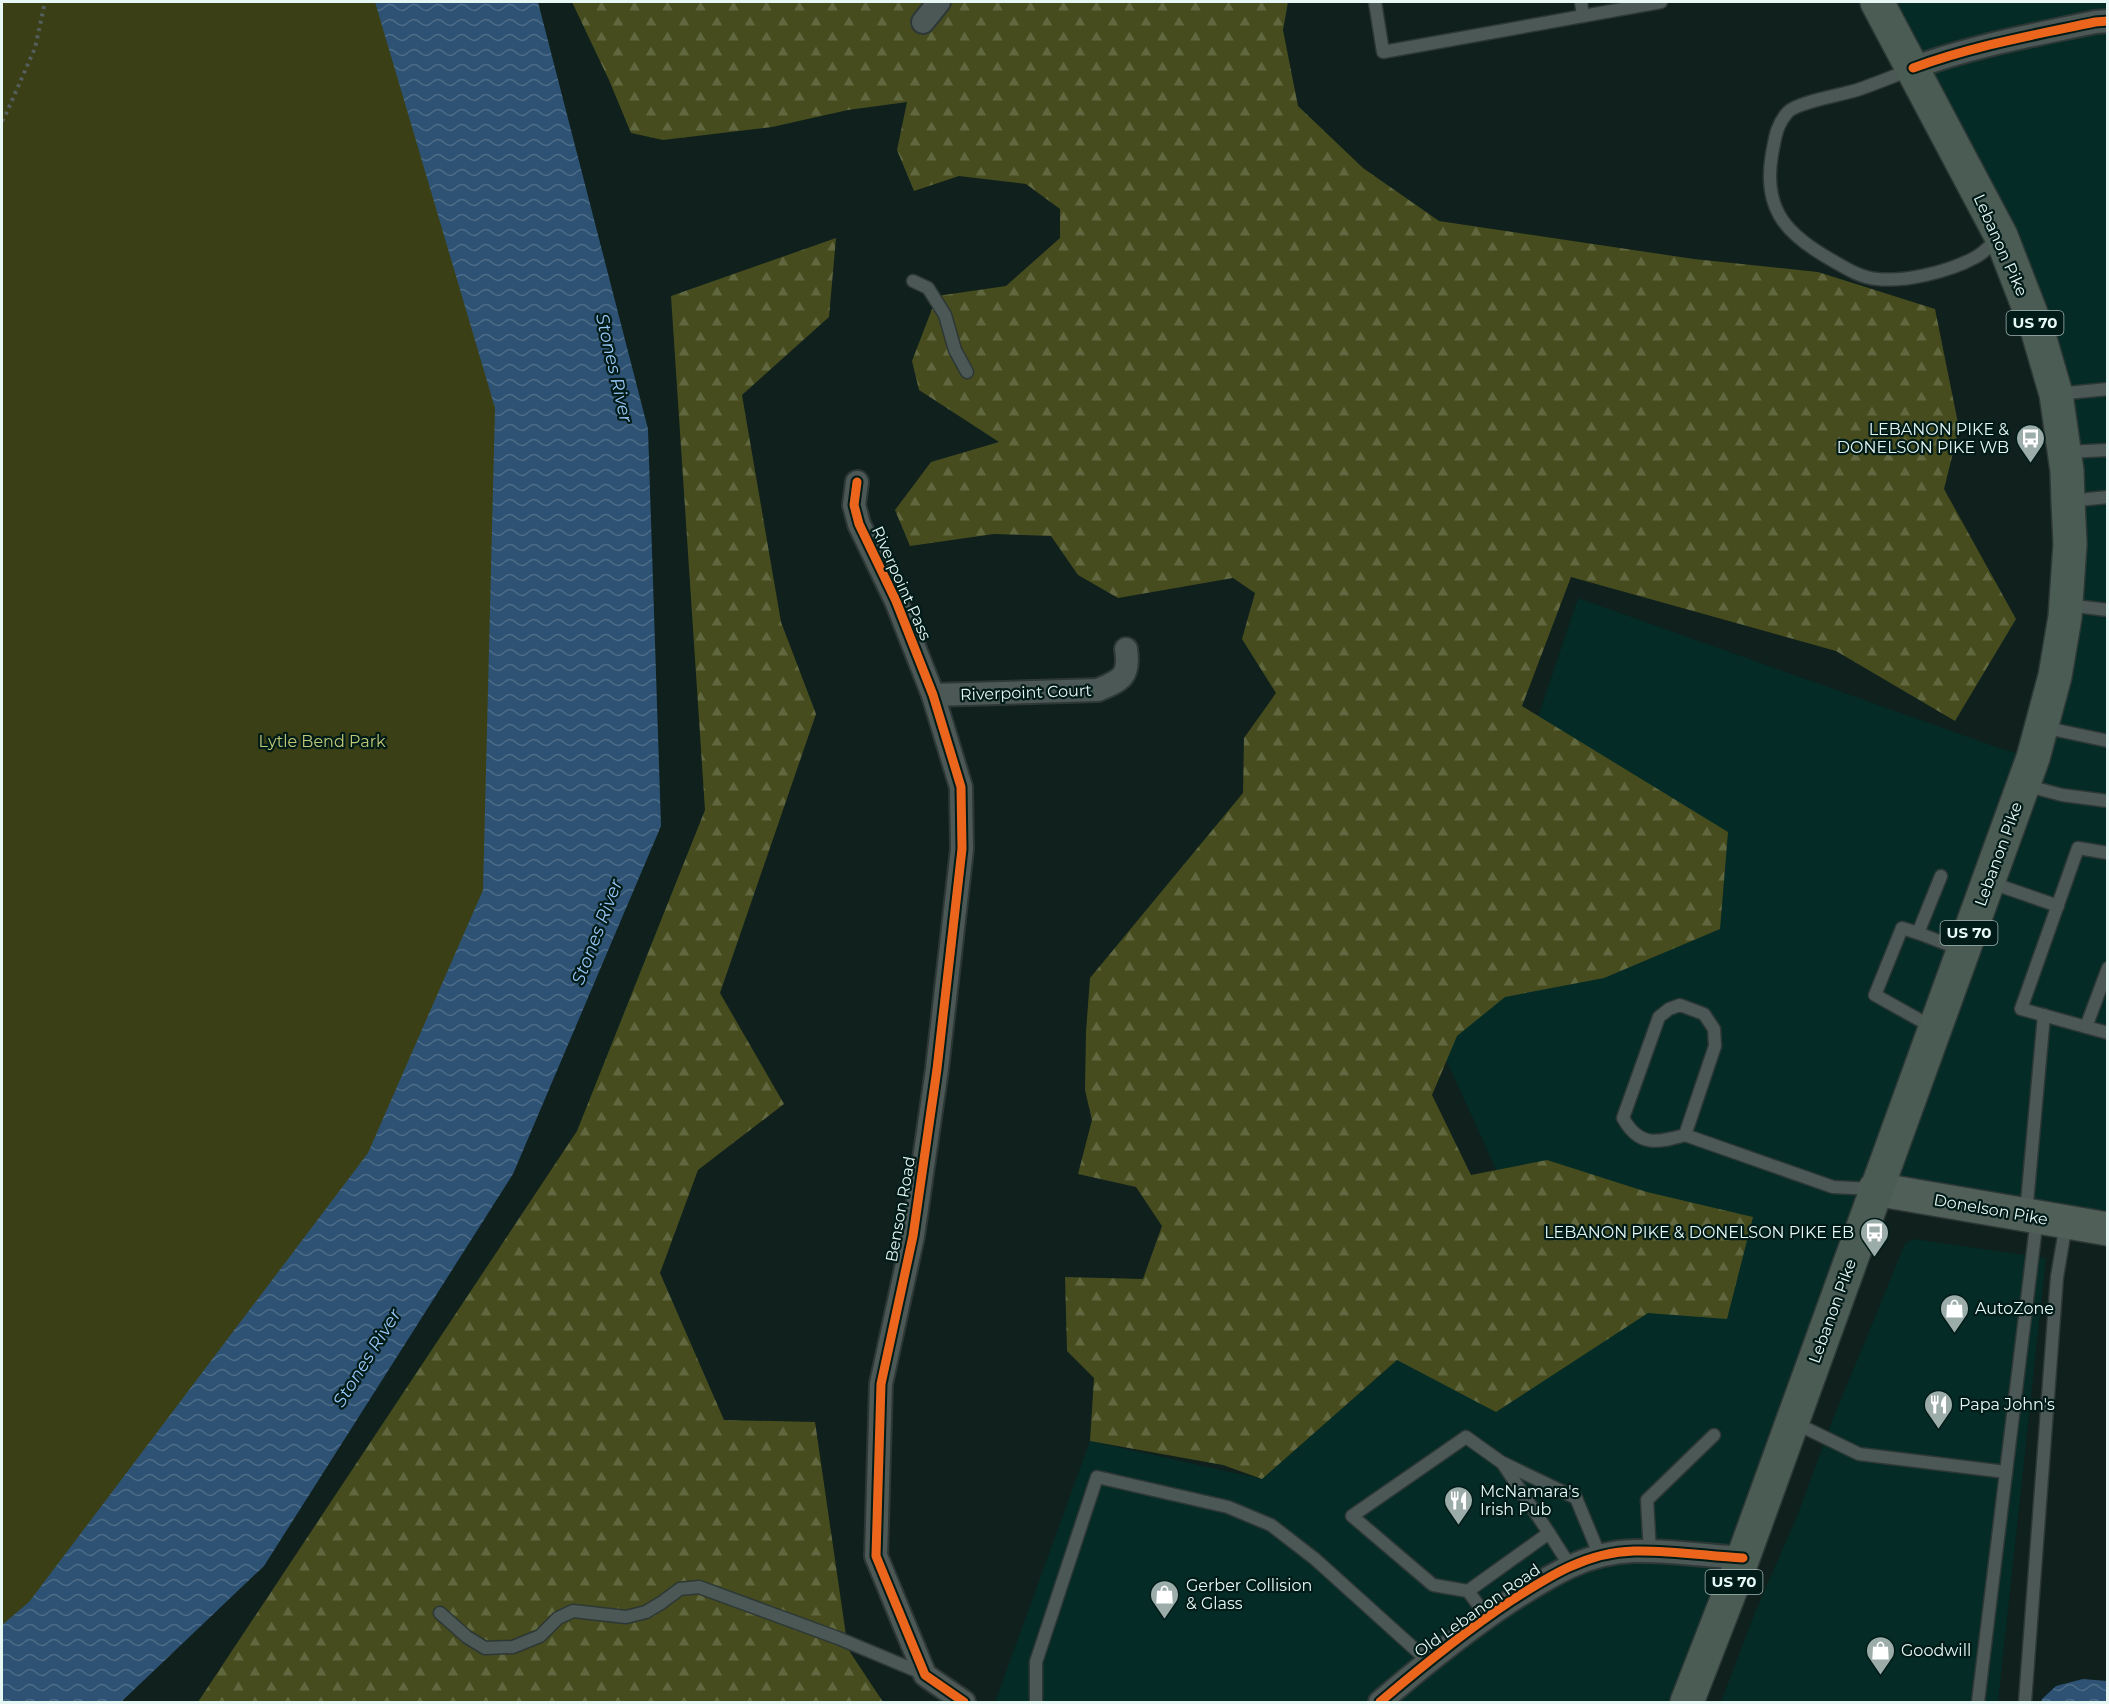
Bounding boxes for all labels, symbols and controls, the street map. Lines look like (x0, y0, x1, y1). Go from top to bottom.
street label: Lebanon Pike (1970, 191, 2032, 299)
water label: Stones River (591, 311, 637, 425)
road number: US 70 (2006, 311, 2064, 335)
place label: LEBANON PIKE & DONELSON PIKE WB (1837, 420, 2009, 457)
bus stop icon: LEBANON PIKE & DONELSON PIKE WB (2014, 422, 2046, 464)
street label: Riverpoint Pass (868, 523, 935, 644)
street label: Riverpoint Court (960, 681, 1093, 704)
park label: Lytle Bend Park (259, 732, 386, 751)
street label: Lebanon Pike (1971, 799, 2026, 909)
water label: Stones River (567, 875, 627, 988)
road number: US 70 (1940, 921, 1998, 945)
street label: Benson Road (882, 1155, 919, 1264)
street label: Donelson Pike (1932, 1190, 2049, 1229)
bus stop icon: LEBANON PIKE & DONELSON PIKE EB (1859, 1216, 1891, 1258)
place label: LEBANON PIKE & DONELSON PIKE EB (1544, 1223, 1854, 1242)
street label: Lebanon Pike (1805, 1256, 1860, 1366)
shop icon: AutoZone (1938, 1292, 1970, 1334)
place label: AutoZone (1975, 1299, 2054, 1318)
water label: Stones River (328, 1304, 406, 1411)
restaurant icon: Papa John's (1922, 1388, 1954, 1430)
place label: Papa John's (1959, 1395, 2055, 1414)
place label: McNamara's Irish Pub (1480, 1482, 1580, 1519)
restaurant icon: McNamara's Irish Pub (1443, 1484, 1475, 1526)
street label: Old Lebanon Road (1411, 1560, 1544, 1661)
road number: US 70 (1706, 1570, 1762, 1594)
place label: Gerber Collision & Glass (1186, 1576, 1312, 1613)
shop icon: Gerber Collision & Glass (1149, 1578, 1181, 1620)
shop icon: Goodwill (1864, 1634, 1896, 1676)
place label: Goodwill (1901, 1641, 1971, 1660)

